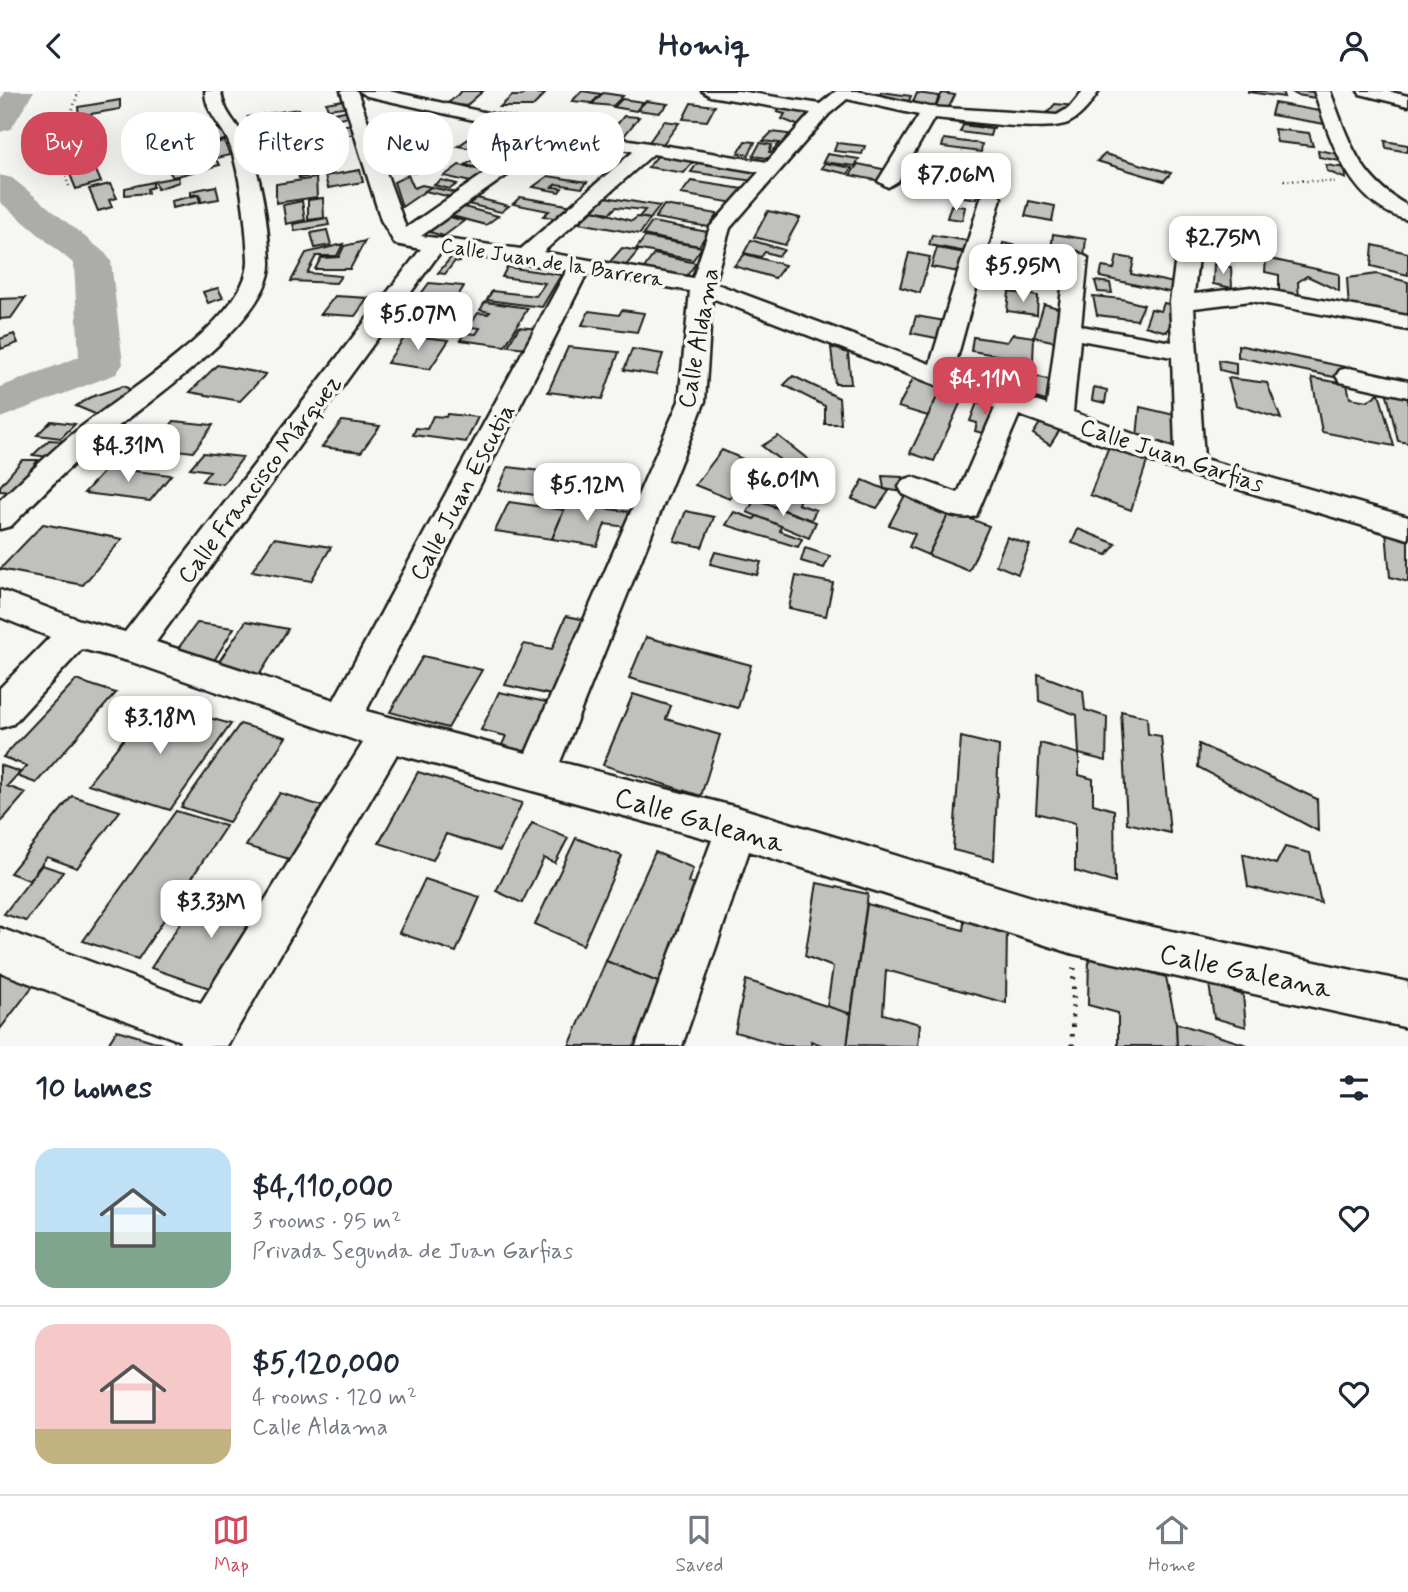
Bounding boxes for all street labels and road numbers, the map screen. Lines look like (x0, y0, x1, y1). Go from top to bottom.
street label: Calle Juan de la Barrera (438, 232, 666, 294)
street label: Calle Aldama (672, 266, 727, 411)
street label: Calle Francisco Márquez (171, 369, 349, 591)
street label: Calle Juan Escutia (404, 399, 523, 587)
street label: Calle Juan Garfias (1076, 412, 1268, 501)
street label: Calle Galeana (610, 779, 789, 863)
street label: Calle Galeana (1156, 936, 1335, 1009)

